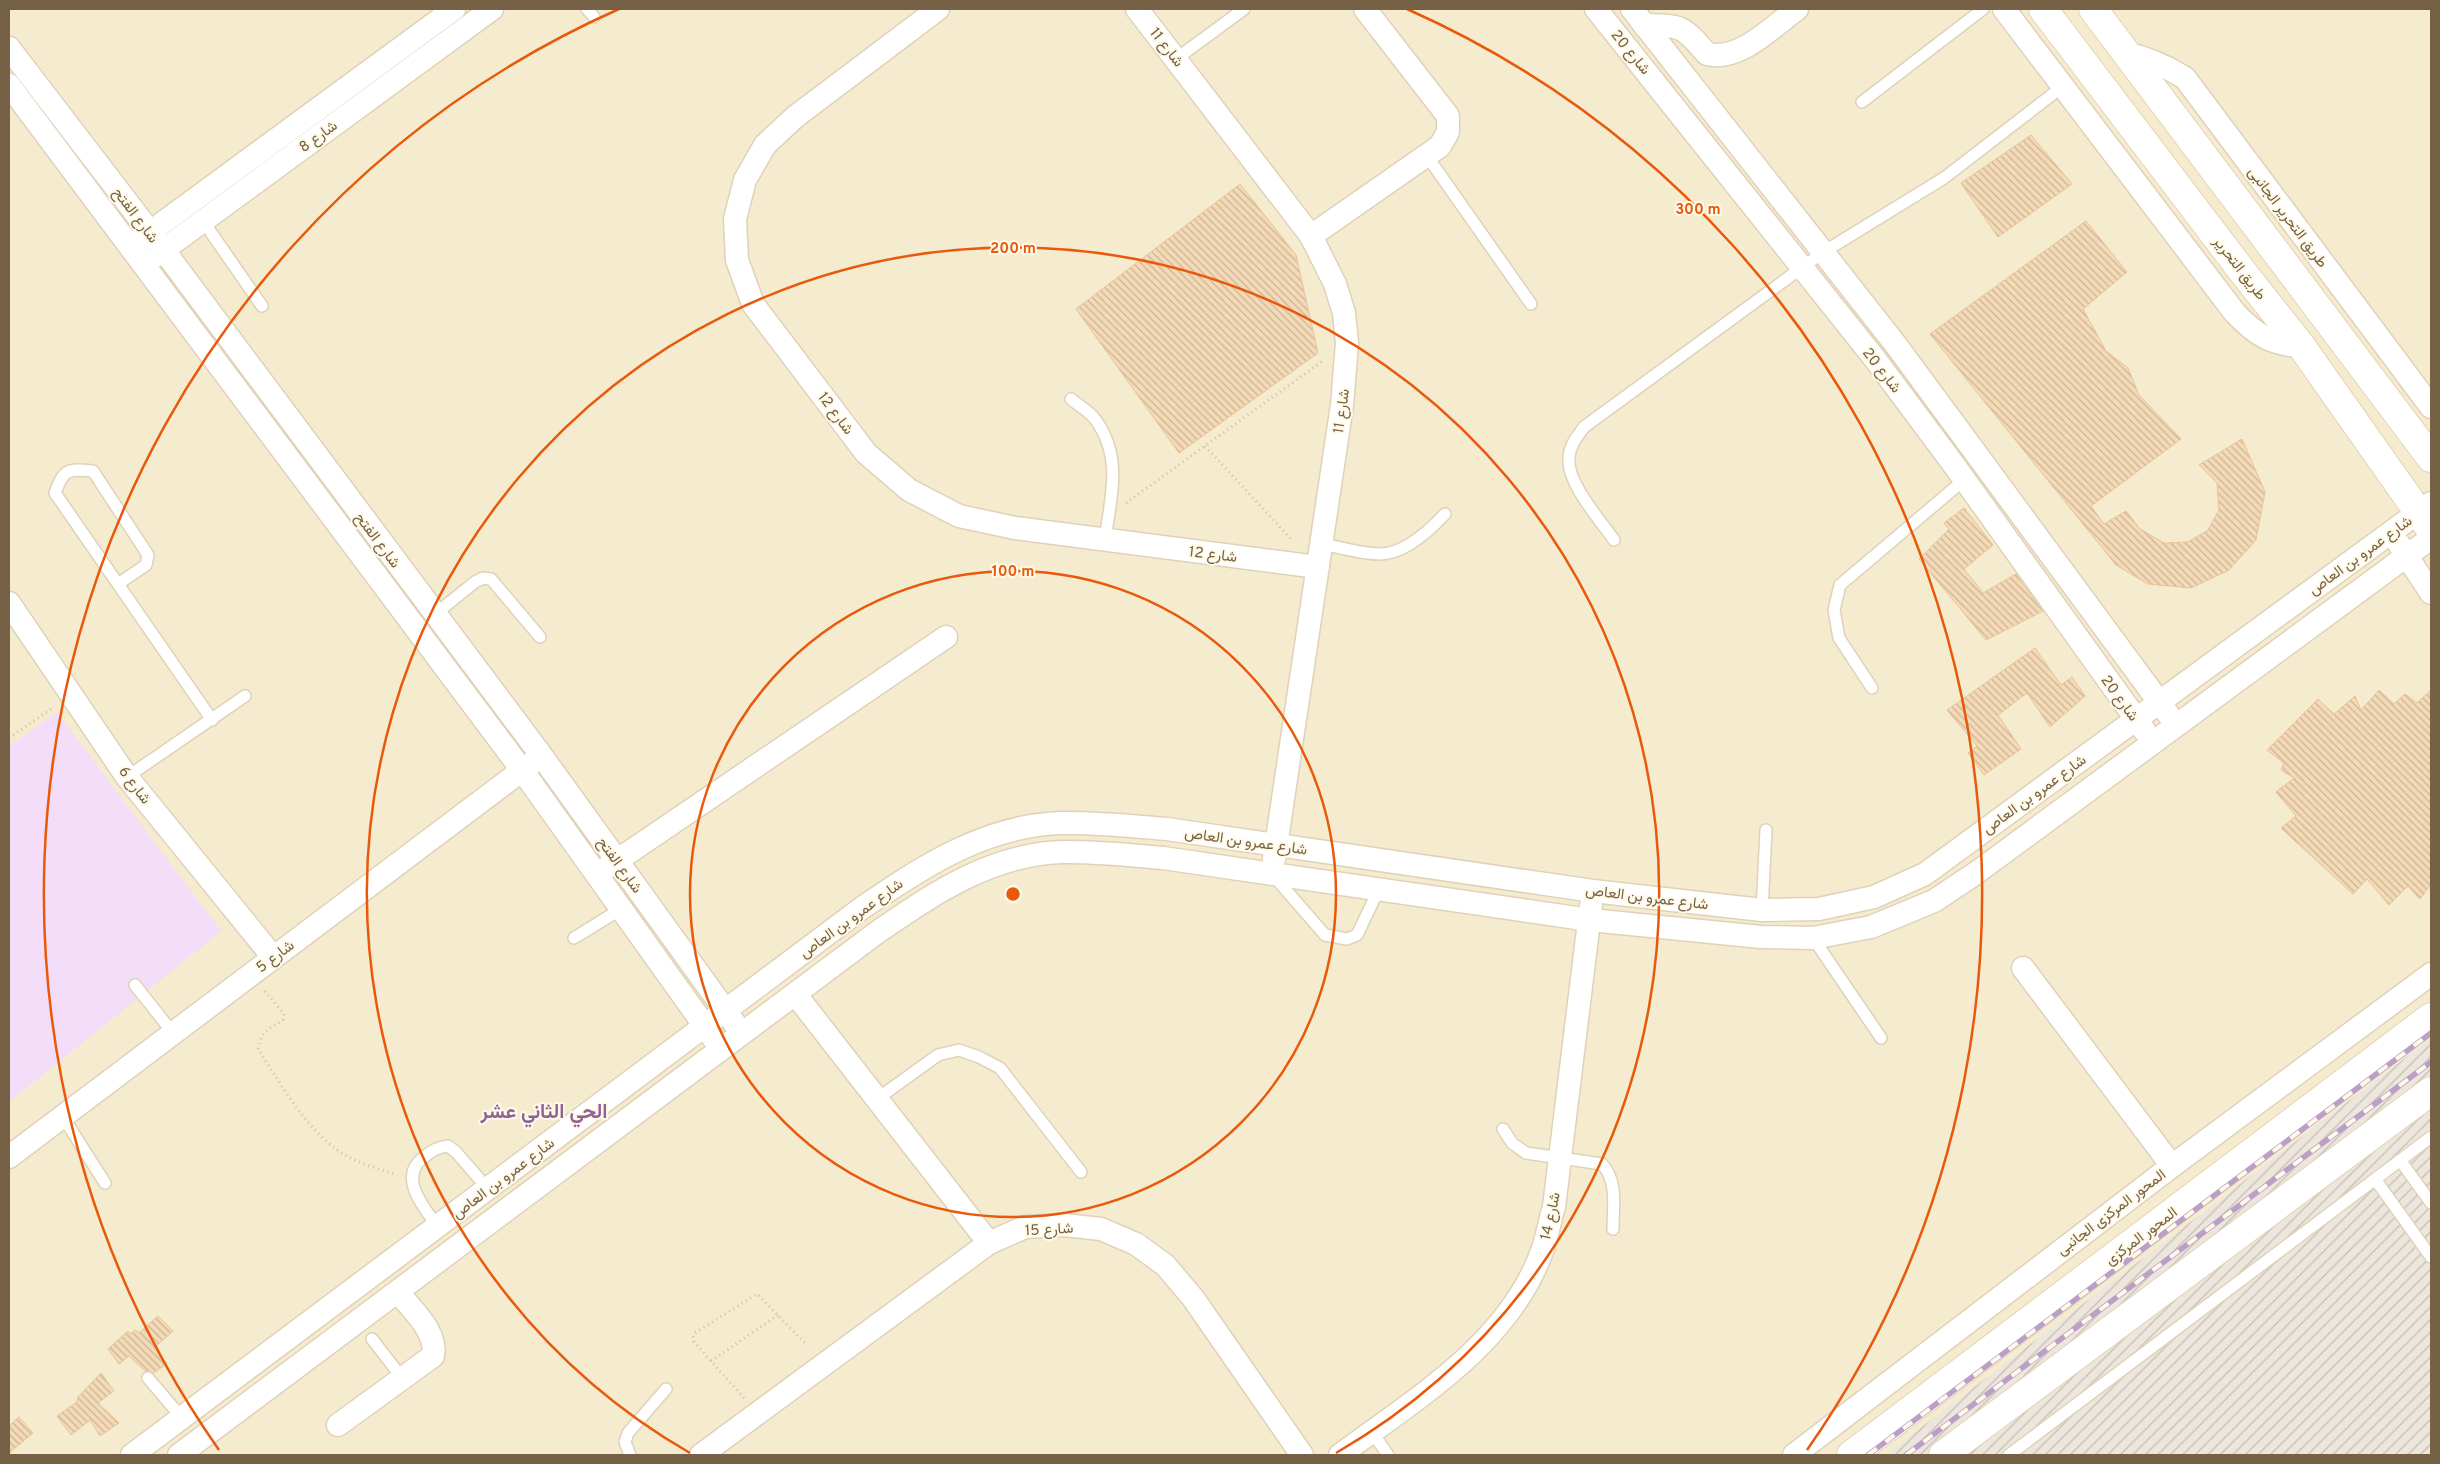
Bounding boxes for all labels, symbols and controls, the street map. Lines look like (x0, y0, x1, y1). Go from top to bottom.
street label: شارع 11 (1145, 24, 1187, 72)
street label: شارع 20 (1606, 27, 1654, 79)
street label: شارع 8 (296, 117, 342, 157)
street label: طريق التحرير الجانبى (2243, 164, 2331, 272)
street label: شارع الفتح (108, 184, 162, 248)
text: 300 m (1675, 201, 1721, 220)
street label: طريق التحرير (2207, 233, 2270, 305)
text: 200 m (990, 240, 1036, 259)
street label: شارع 20 (1857, 344, 1905, 398)
street label: شارع 11 (1330, 387, 1355, 435)
street label: شارع 12 (813, 389, 857, 439)
street label: شارع الفتح (350, 509, 404, 573)
street label: شارع عمرو بن العاص (2305, 512, 2417, 600)
street label: شارع 12 (1188, 543, 1238, 568)
text: 100 m (992, 563, 1034, 582)
street label: شارع 20 (2096, 672, 2142, 726)
street label: شارع عمرو بن العاص (1979, 751, 2091, 839)
street label: شارع 6 (113, 763, 154, 809)
street label: شارع عمرو بن العاص (1183, 824, 1309, 861)
street label: شارع الفتح (592, 834, 646, 898)
street label: شارع عمرو بن العاص (796, 875, 908, 963)
street label: شارع عمرو بن العاص (1584, 882, 1710, 915)
centre of rings (1004, 885, 1022, 903)
street label: شارع 5 (253, 937, 299, 978)
district label: الحي الثاني عشر (480, 1100, 607, 1128)
street label: شارع عمرو بن العاص (449, 1134, 559, 1224)
street label: المحور المركزى الجانبى (2053, 1165, 2169, 1259)
street label: شارع 14 (1537, 1191, 1566, 1242)
street label: المحور المركزى (2101, 1203, 2181, 1269)
street label: شارع 15 (1024, 1220, 1074, 1241)

